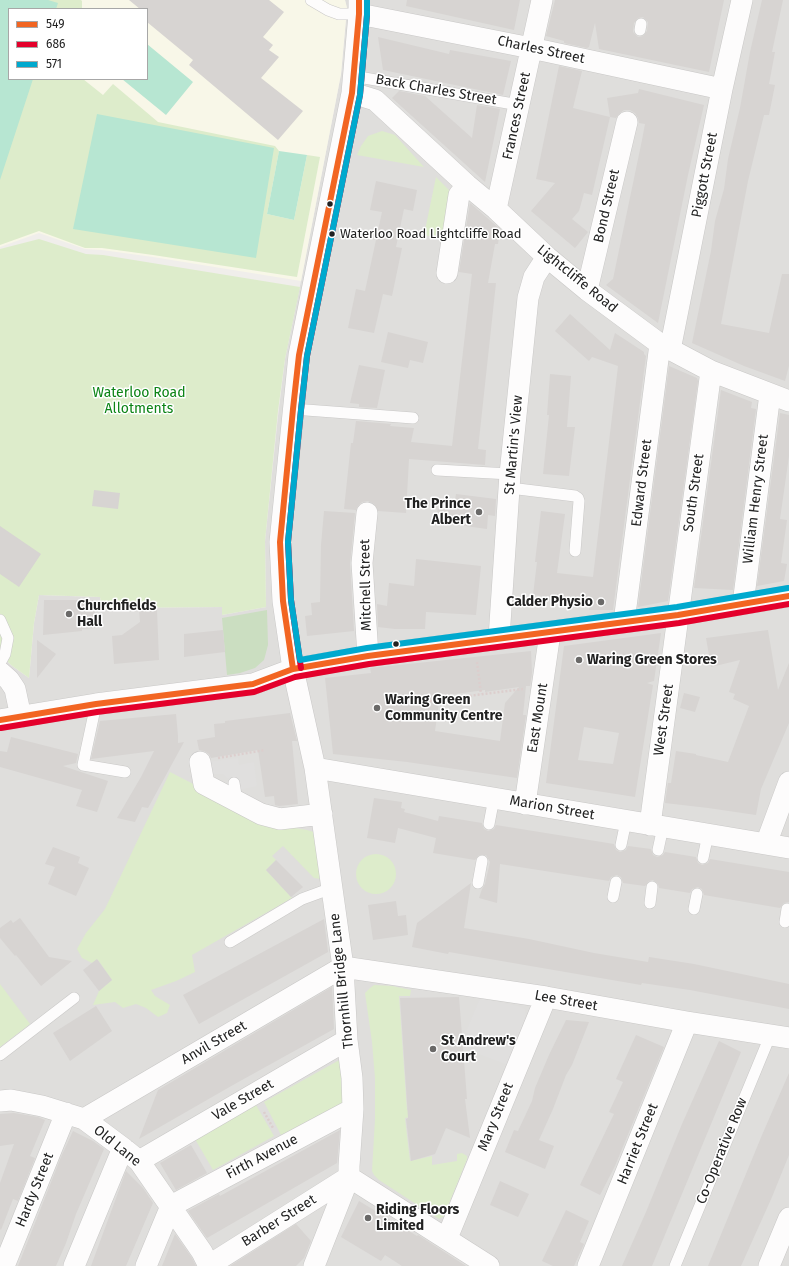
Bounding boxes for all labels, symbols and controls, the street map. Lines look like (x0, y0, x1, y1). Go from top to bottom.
legend (8, 8, 148, 80)
text: 549 (46, 17, 64, 31)
street label: Charles Street (496, 33, 586, 67)
text: 686 (46, 37, 65, 51)
text: 571 (46, 57, 62, 71)
street label: Back Charles Street (374, 71, 498, 109)
street label: Frances Street (499, 71, 535, 161)
street label: Piggott Street (689, 131, 721, 219)
street label: Bond Street (590, 168, 624, 244)
unlabelled marker (325, 199, 335, 209)
place label: Waterloo Road Lightcliffe Road (340, 226, 522, 242)
marker: Waterloo Road Lightcliffe Road (327, 229, 337, 239)
street label: Lightcliffe Road (533, 241, 621, 317)
park label: Waterloo Road Allotments (92, 385, 186, 418)
street label: St Martin's View (501, 394, 527, 496)
street label: William Henry Street (740, 433, 772, 565)
street label: Edward Street (628, 438, 656, 528)
street label: South Street (680, 453, 708, 533)
place label: The Prince Albert (404, 496, 471, 528)
marker: The Prince Albert (474, 507, 484, 517)
street label: Mitchell Street (357, 539, 375, 631)
place label: Calder Physio (506, 594, 593, 610)
marker: Calder Physio (596, 597, 606, 607)
place label: Churchfields Hall (77, 598, 156, 630)
marker: Churchfields Hall (64, 609, 74, 619)
unlabelled marker (391, 639, 401, 649)
place label: Waring Green Stores (587, 652, 717, 668)
marker: Waring Green Stores (574, 655, 584, 665)
street label: East Mount (524, 682, 552, 754)
street label: West Street (651, 683, 677, 757)
place label: Waring Green Community Centre (385, 692, 502, 724)
marker: Waring Green Community Centre (372, 703, 382, 713)
street label: Marion Street (508, 792, 596, 824)
street label: Thornhill Bridge Lane (327, 912, 357, 1050)
street label: Lee Street (533, 987, 599, 1015)
street label: Anvil Street (178, 1018, 250, 1068)
place label: St Andrew's Court (441, 1033, 516, 1066)
marker: St Andrew's Court (428, 1044, 438, 1054)
street label: Vale Street (209, 1076, 277, 1124)
street label: Mary Street (475, 1080, 517, 1154)
street label: Co-Operative Row (693, 1095, 751, 1207)
street label: Harriet Street (614, 1101, 662, 1187)
street label: Old Lane (90, 1122, 144, 1170)
street label: Firth Avenue (223, 1131, 301, 1183)
street label: Hardy Street (12, 1150, 58, 1230)
street label: Barber Street (239, 1191, 319, 1251)
place label: Riding Floors Limited (376, 1202, 459, 1234)
marker: Riding Floors Limited (363, 1213, 373, 1223)

